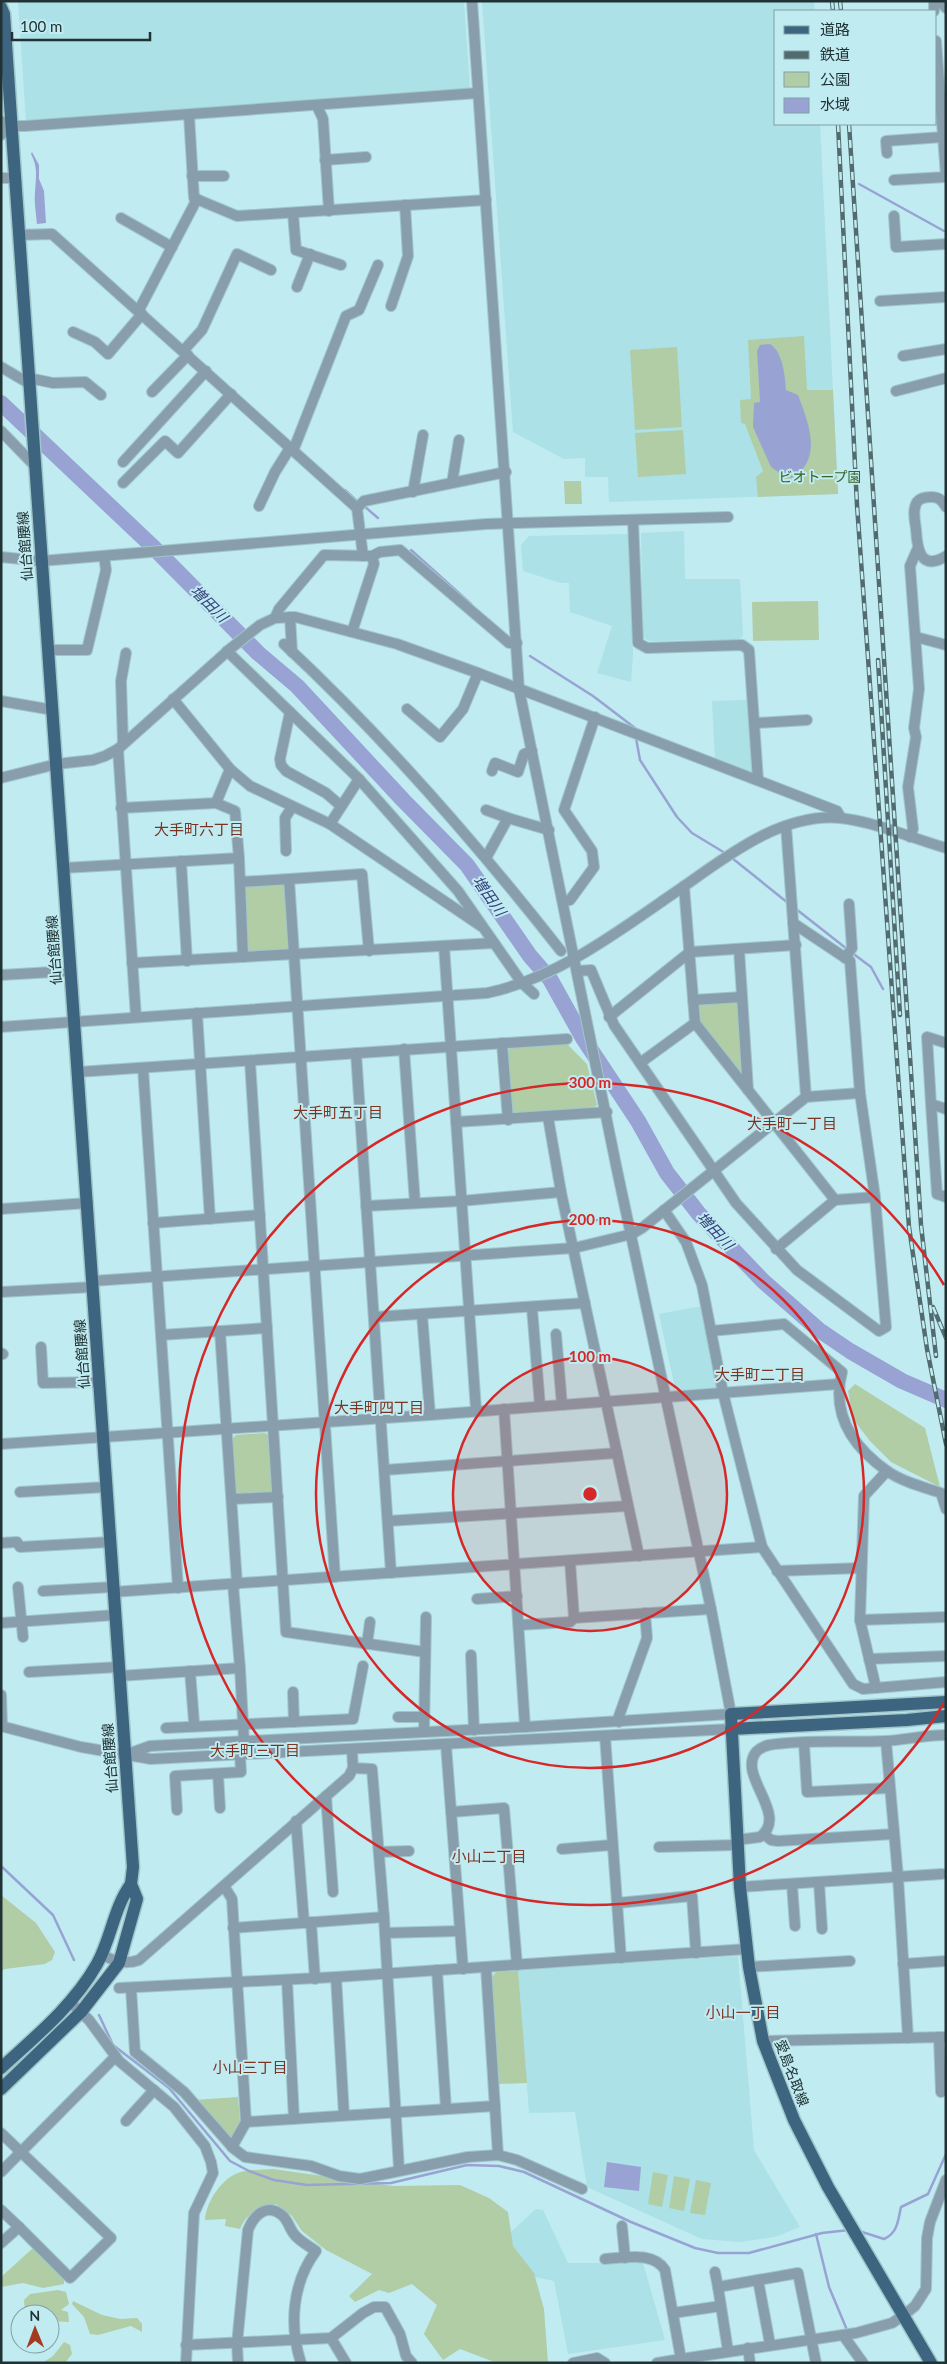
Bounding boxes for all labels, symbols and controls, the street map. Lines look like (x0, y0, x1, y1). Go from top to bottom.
scale bar (12, 10, 150, 42)
legend (774, 10, 937, 125)
text: 100 m (20, 17, 62, 35)
text: 道路 (820, 20, 850, 38)
text: 鉄道 (820, 45, 850, 63)
text: 公園 (820, 70, 850, 88)
text: 水域 (820, 95, 850, 113)
park label: ビオトープ園 (778, 468, 862, 485)
street label: 仙台館腰線 (14, 511, 35, 582)
water label: 増田川 (187, 581, 233, 627)
district label: 大手町六丁目 (154, 820, 244, 838)
water label: 増田川 (470, 872, 511, 921)
street label: 仙台館腰線 (43, 915, 64, 986)
text: 300 m (569, 1073, 611, 1091)
district label: 大手町五丁目 (293, 1103, 383, 1121)
district label: 大手町一丁目 (747, 1114, 837, 1132)
water label: 増田川 (694, 1208, 739, 1254)
text: 200 m (569, 1210, 611, 1228)
street label: 仙台館腰線 (71, 1319, 92, 1390)
text: 100 m (569, 1347, 611, 1365)
district label: 大手町二丁目 (715, 1365, 805, 1383)
district label: 大手町四丁目 (334, 1398, 424, 1416)
centre of rings (581, 1485, 599, 1503)
street label: 仙台館腰線 (99, 1723, 120, 1794)
district label: 大手町三丁目 (210, 1741, 300, 1759)
district label: 小山二丁目 (451, 1847, 527, 1865)
district label: 小山一丁目 (705, 2003, 781, 2021)
street label: 愛島名取線 (772, 2037, 813, 2109)
district label: 小山三丁目 (212, 2058, 288, 2076)
north arrow (10, 2304, 60, 2354)
text: N (29, 2307, 40, 2324)

